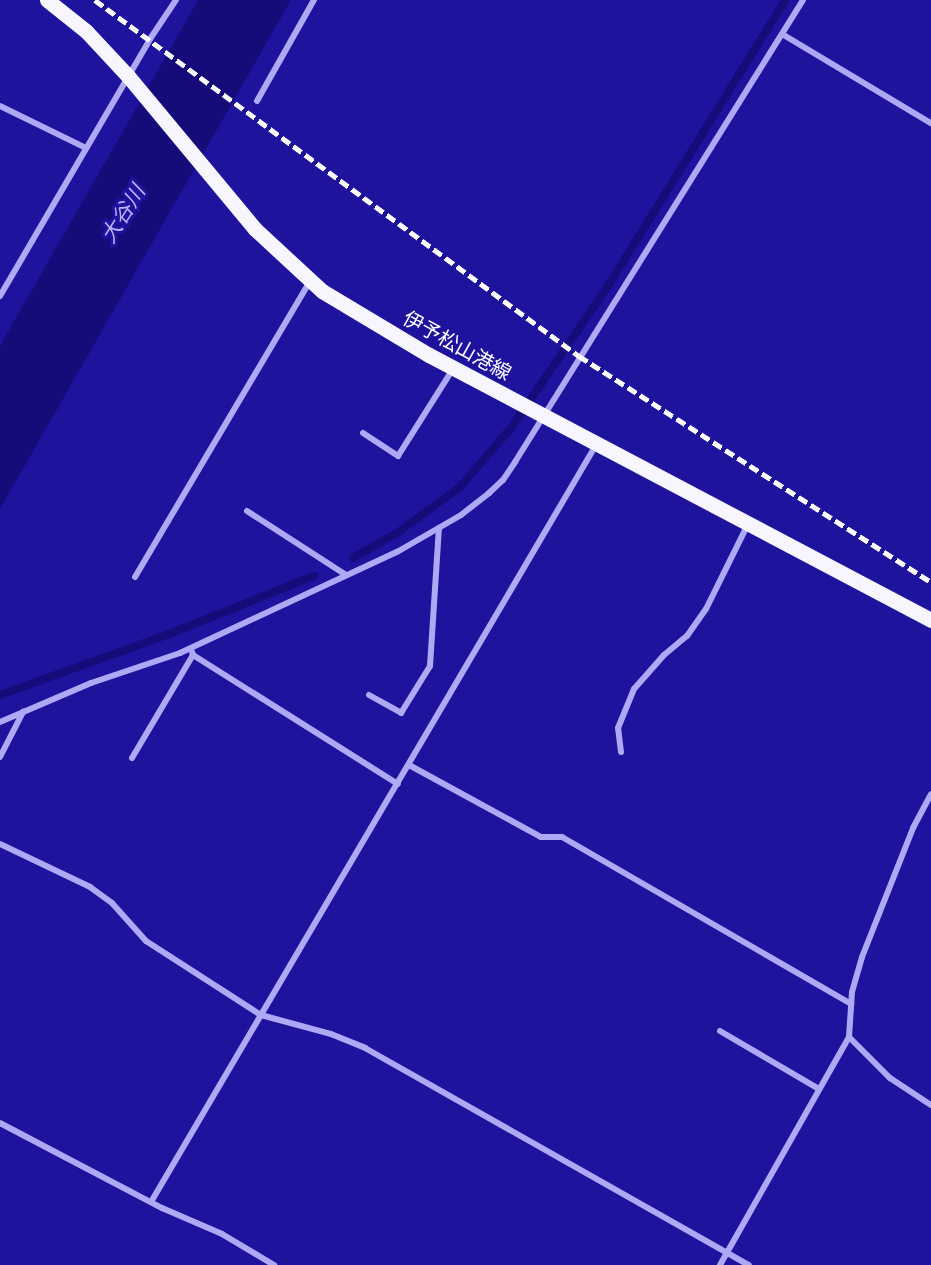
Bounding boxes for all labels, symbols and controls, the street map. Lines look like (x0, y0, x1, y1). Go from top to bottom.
water label: 大谷川 (96, 181, 150, 247)
street label: 伊予松山港線 (399, 306, 515, 386)

